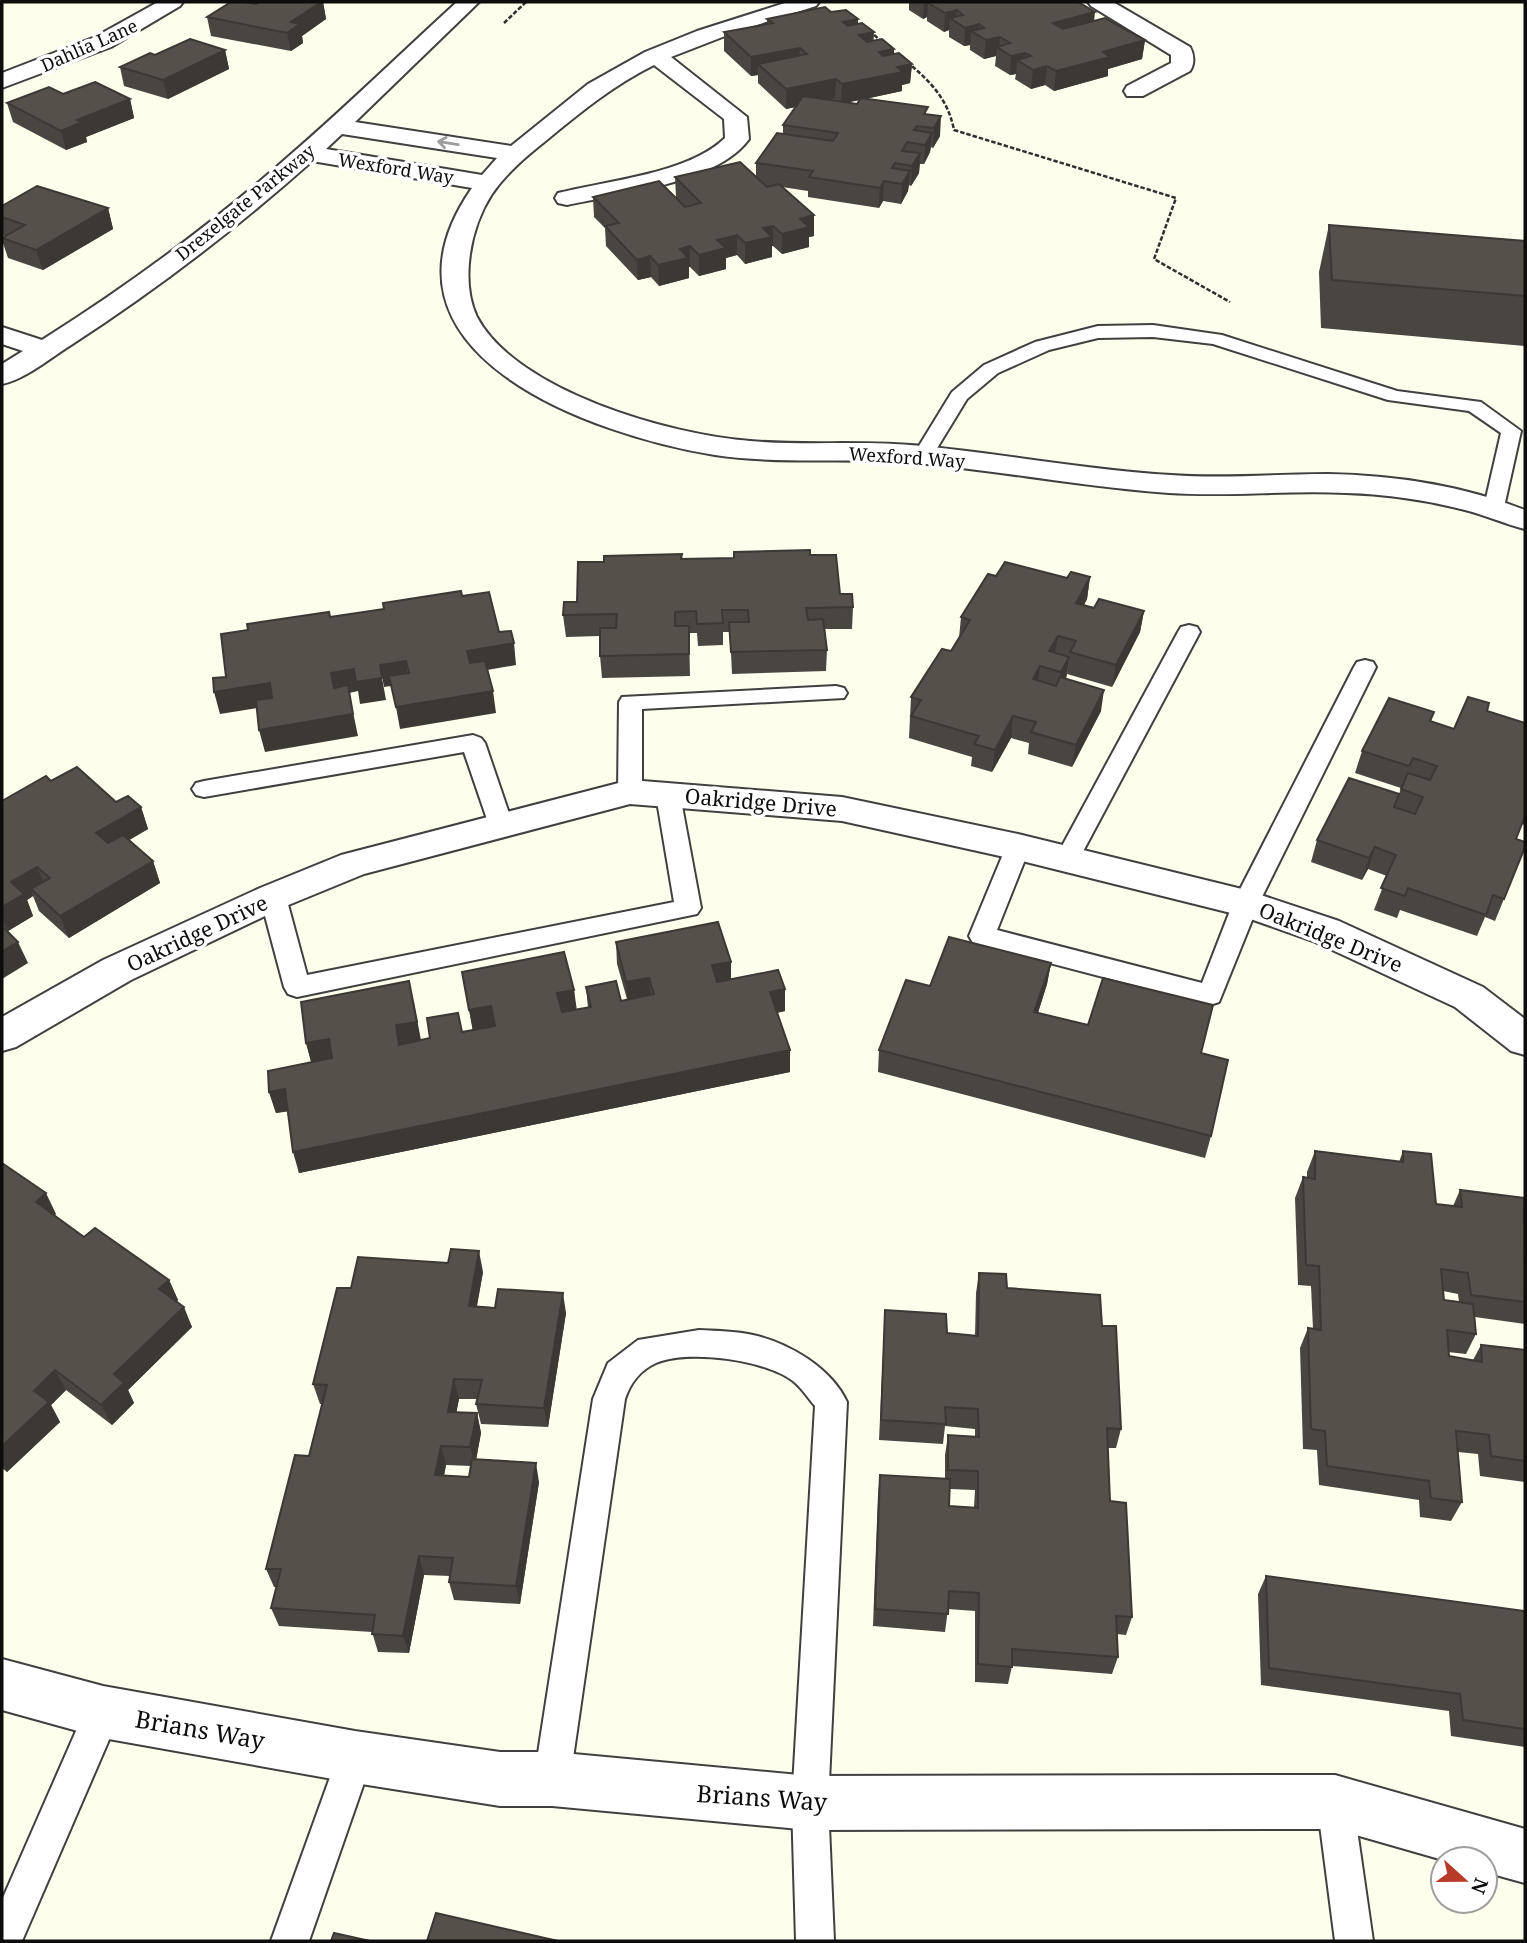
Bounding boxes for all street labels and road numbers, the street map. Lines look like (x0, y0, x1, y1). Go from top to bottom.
street label: Dahlia Lane (37, 13, 141, 77)
street label: Drexelgate Parkway (170, 138, 320, 266)
street label: Wexford Way (337, 147, 456, 189)
street label: Wexford Way (848, 441, 967, 473)
street label: Oakridge Drive (684, 781, 838, 823)
street label: Oakridge Drive (122, 888, 272, 978)
street label: Oakridge Drive (1255, 895, 1407, 979)
street label: Brians Way (133, 1701, 268, 1757)
street label: Brians Way (696, 1776, 829, 1818)

